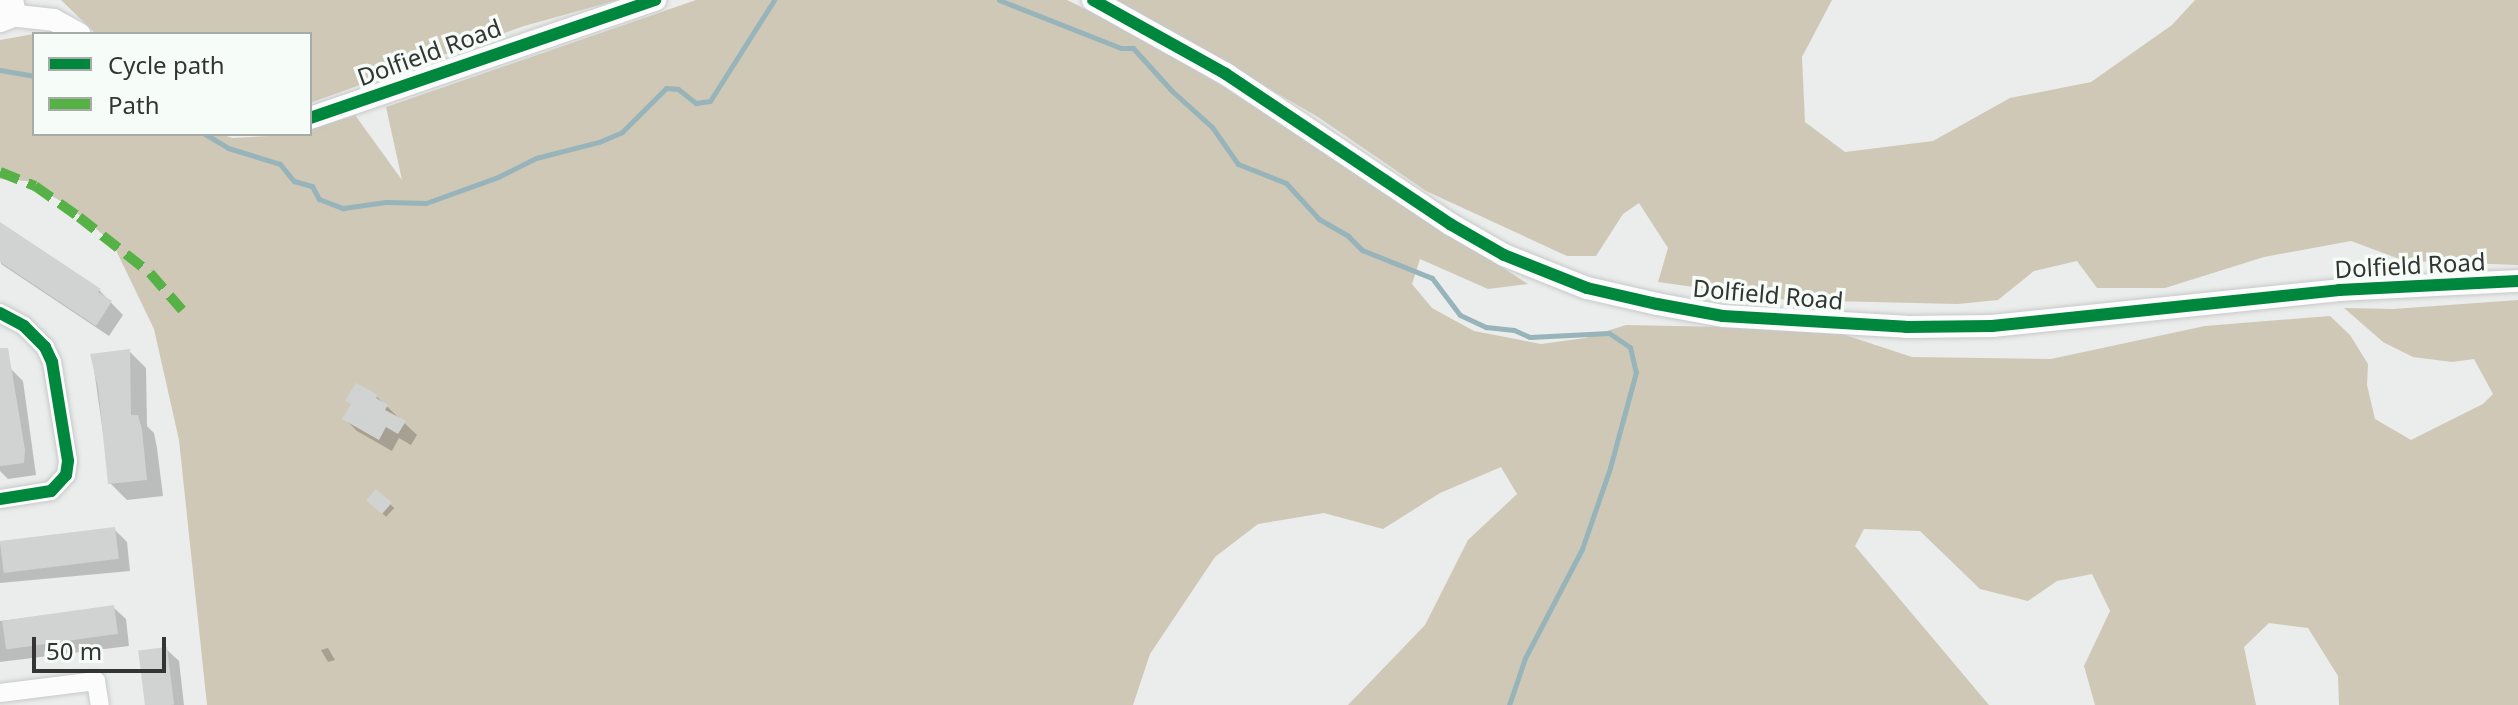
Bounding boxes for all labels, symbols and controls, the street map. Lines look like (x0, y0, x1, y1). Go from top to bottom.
street label: Dolfield Road (353, 13, 505, 91)
legend (32, 32, 312, 136)
text: Cycle path (108, 48, 225, 81)
text: Path (108, 88, 159, 121)
street label: Dolfield Road (2334, 247, 2486, 283)
street label: Dolfield Road (1691, 273, 1845, 315)
scale bar (36, 621, 170, 671)
text: 50 m (46, 634, 102, 667)

